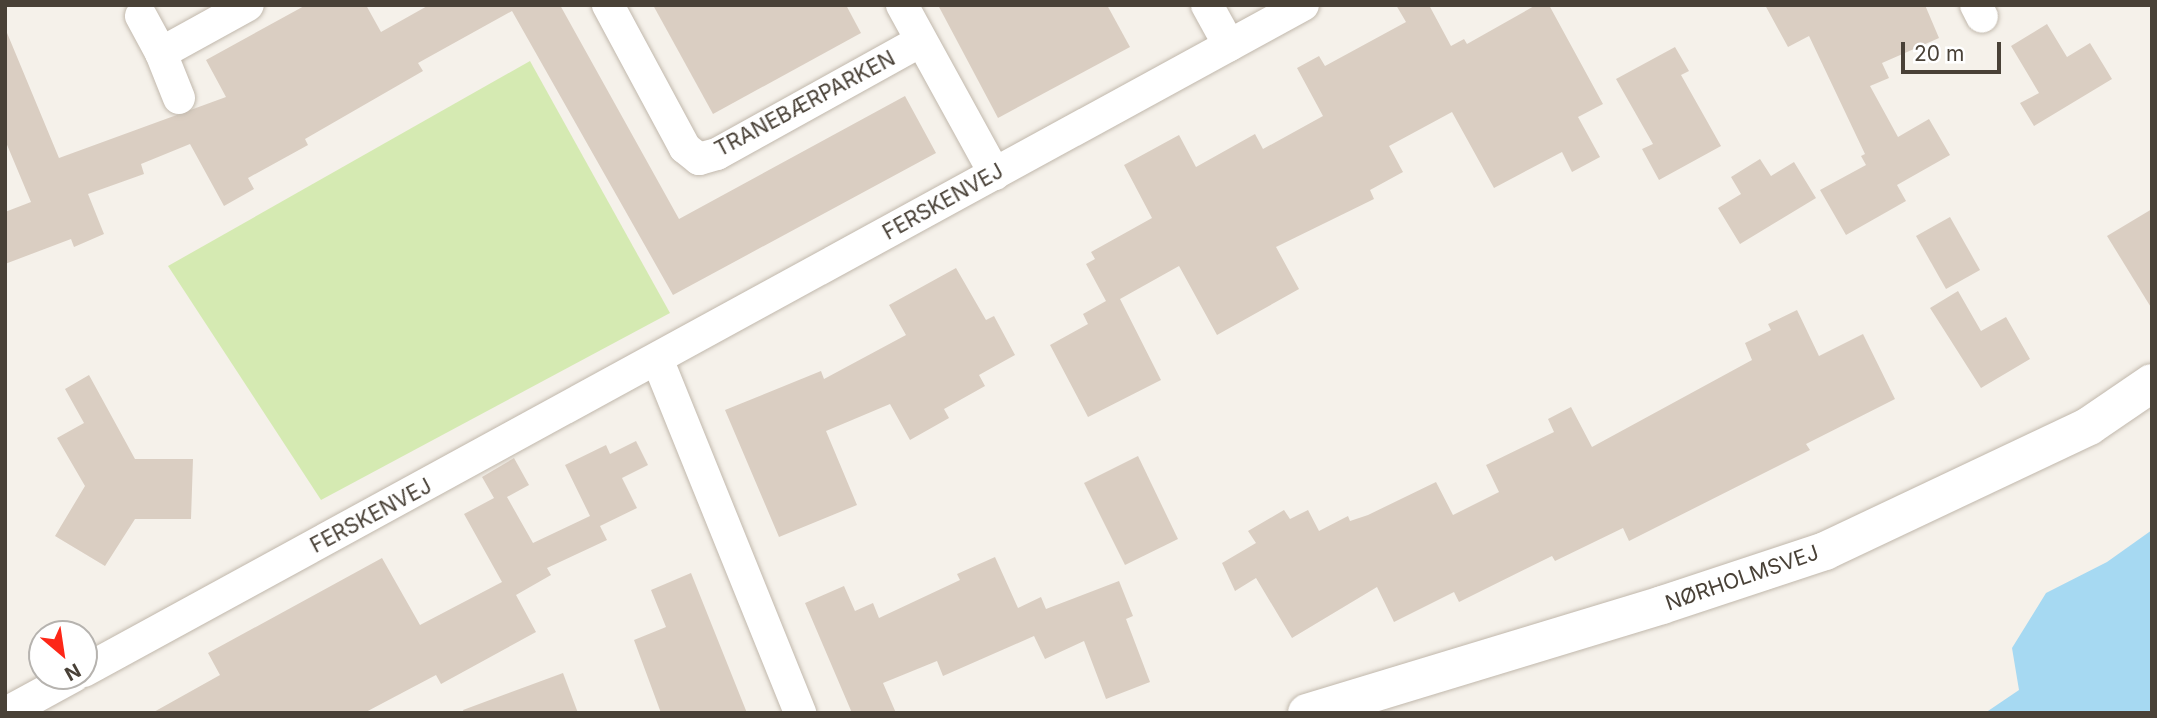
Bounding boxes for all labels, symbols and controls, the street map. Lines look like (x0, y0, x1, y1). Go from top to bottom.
scale bar (1905, 28, 2005, 72)
text: 20 m (1914, 41, 1964, 66)
street label: TRANEBÆRPARKEN (711, 46, 899, 162)
street label: FERSKENVEJ (878, 159, 1008, 245)
street label: FERSKENVEJ (306, 474, 436, 558)
street label: NØRHOLMSVEJ (1662, 540, 1822, 616)
north arrow (28, 620, 98, 690)
text: N (61, 658, 84, 686)

